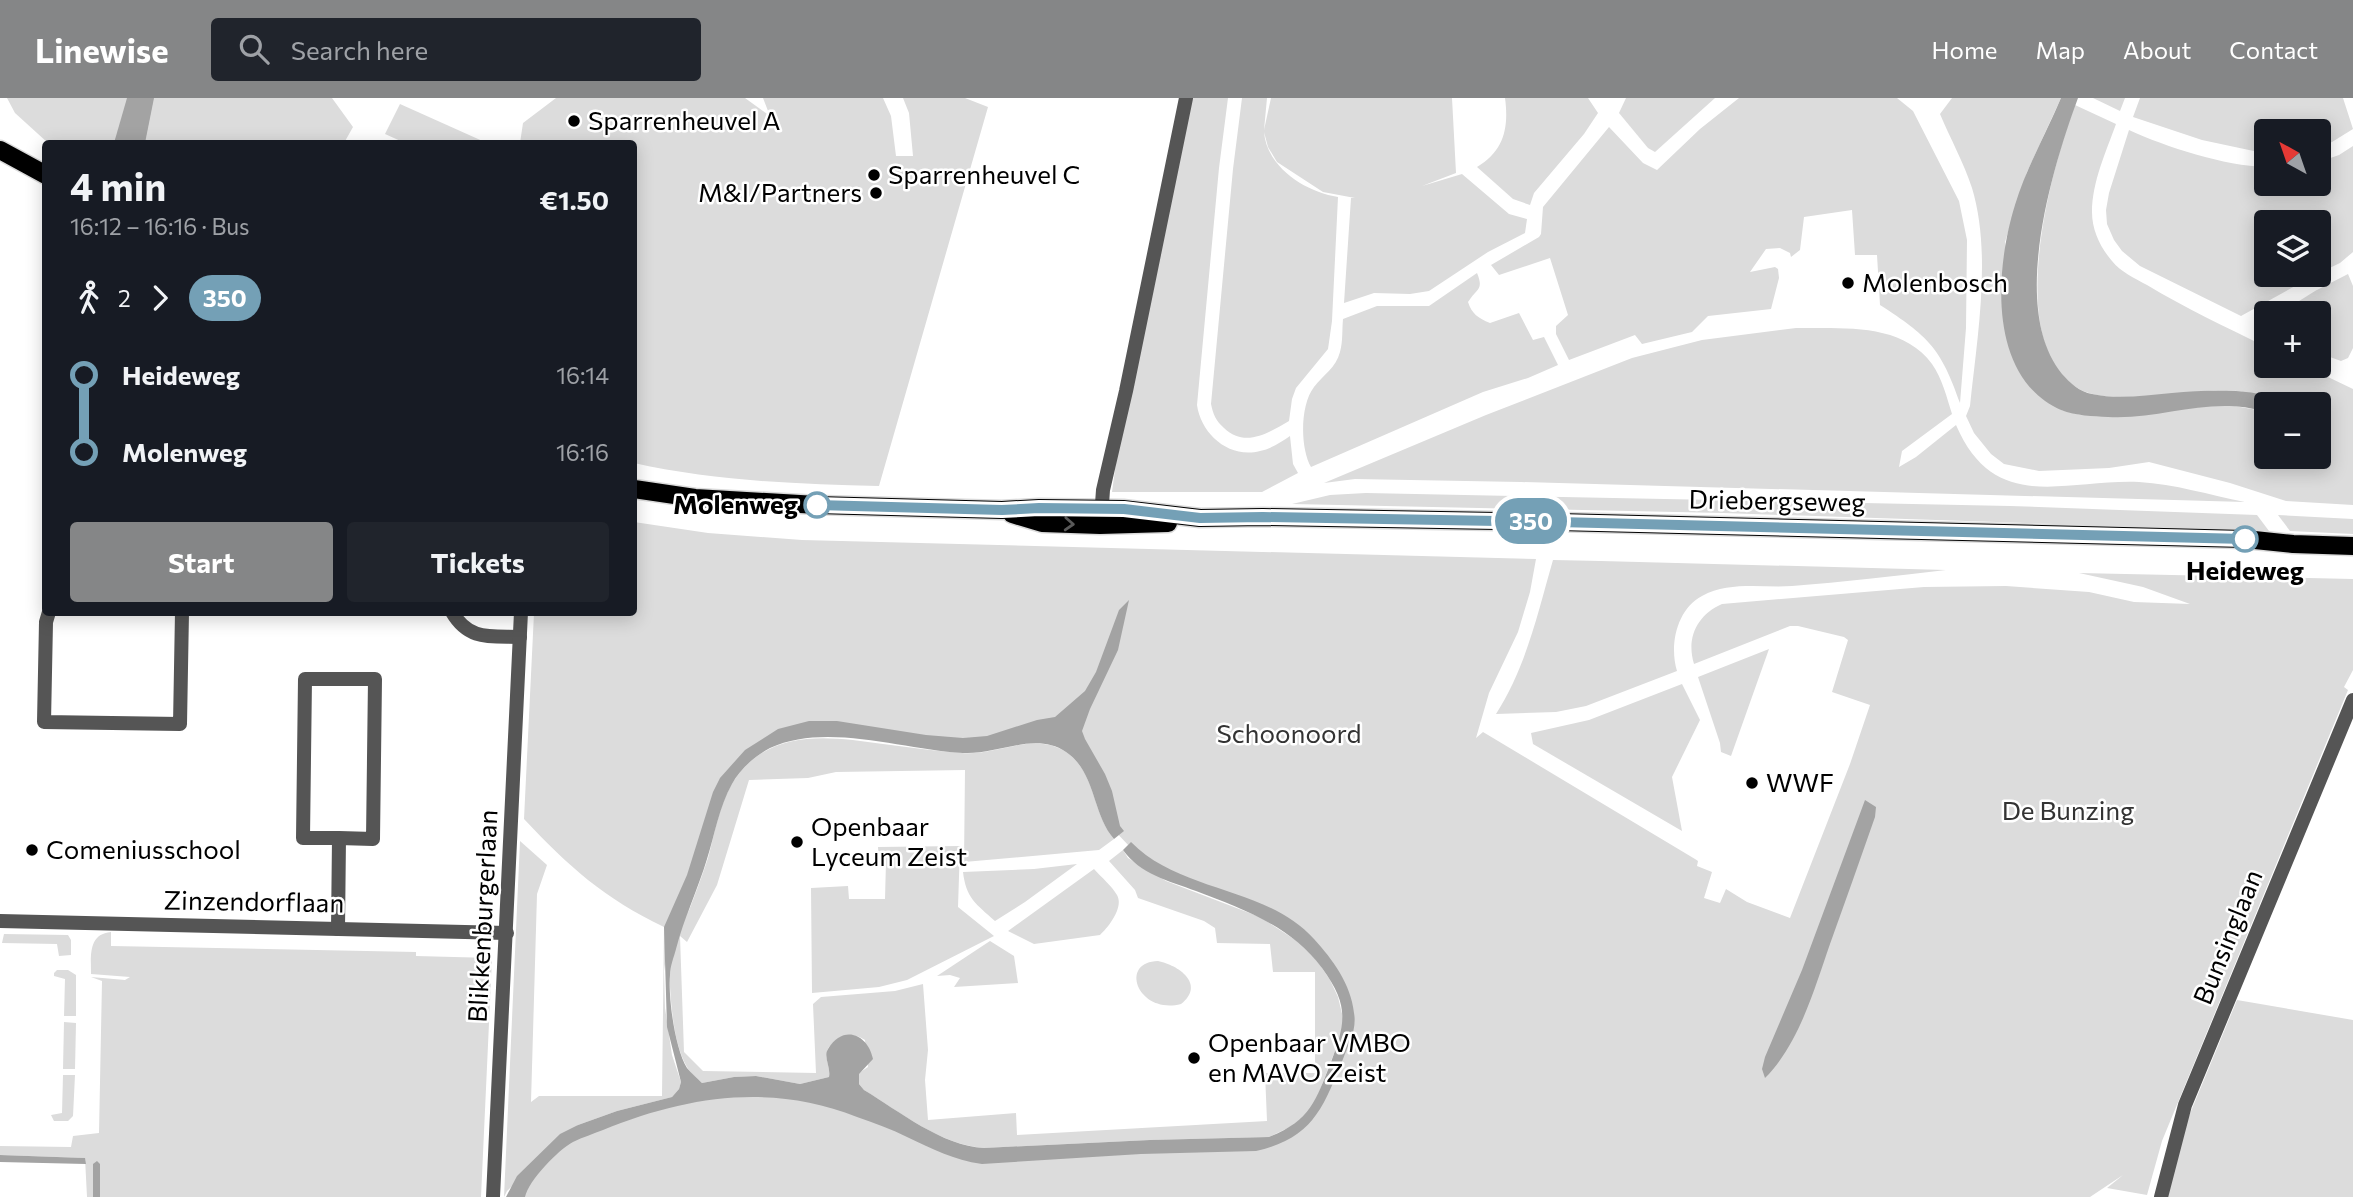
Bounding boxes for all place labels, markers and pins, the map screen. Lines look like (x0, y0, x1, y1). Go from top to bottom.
place label: Sparrenheuvel A (588, 104, 780, 135)
marker: Sparrenheuvel A (566, 113, 582, 129)
place label: Sparrenheuvel C (888, 158, 1080, 189)
marker: Sparrenheuvel C (866, 167, 882, 183)
place label: M&I/Partners (698, 176, 862, 207)
marker: M&I/Partners (868, 185, 884, 201)
place label: Molenbosch (1862, 266, 2008, 297)
marker: Molenbosch (1840, 275, 1856, 291)
place label: Molenweg (673, 488, 798, 519)
marker: Molenweg (804, 492, 830, 518)
marker: Heideweg (2232, 526, 2258, 552)
place label: Heideweg (2186, 554, 2304, 585)
place label: WWF (1766, 766, 1834, 797)
marker: WWF (1744, 775, 1760, 791)
place label: Openbaar Lyceum Zeist (811, 810, 967, 871)
place label: Comeniusschool (46, 833, 241, 864)
marker: Openbaar Lyceum Zeist (789, 834, 805, 850)
marker: Comeniusschool (24, 842, 40, 858)
place label: Openbaar VMBO en MAVO Zeist (1208, 1026, 1411, 1087)
marker: Openbaar VMBO en MAVO Zeist (1186, 1050, 1202, 1066)

